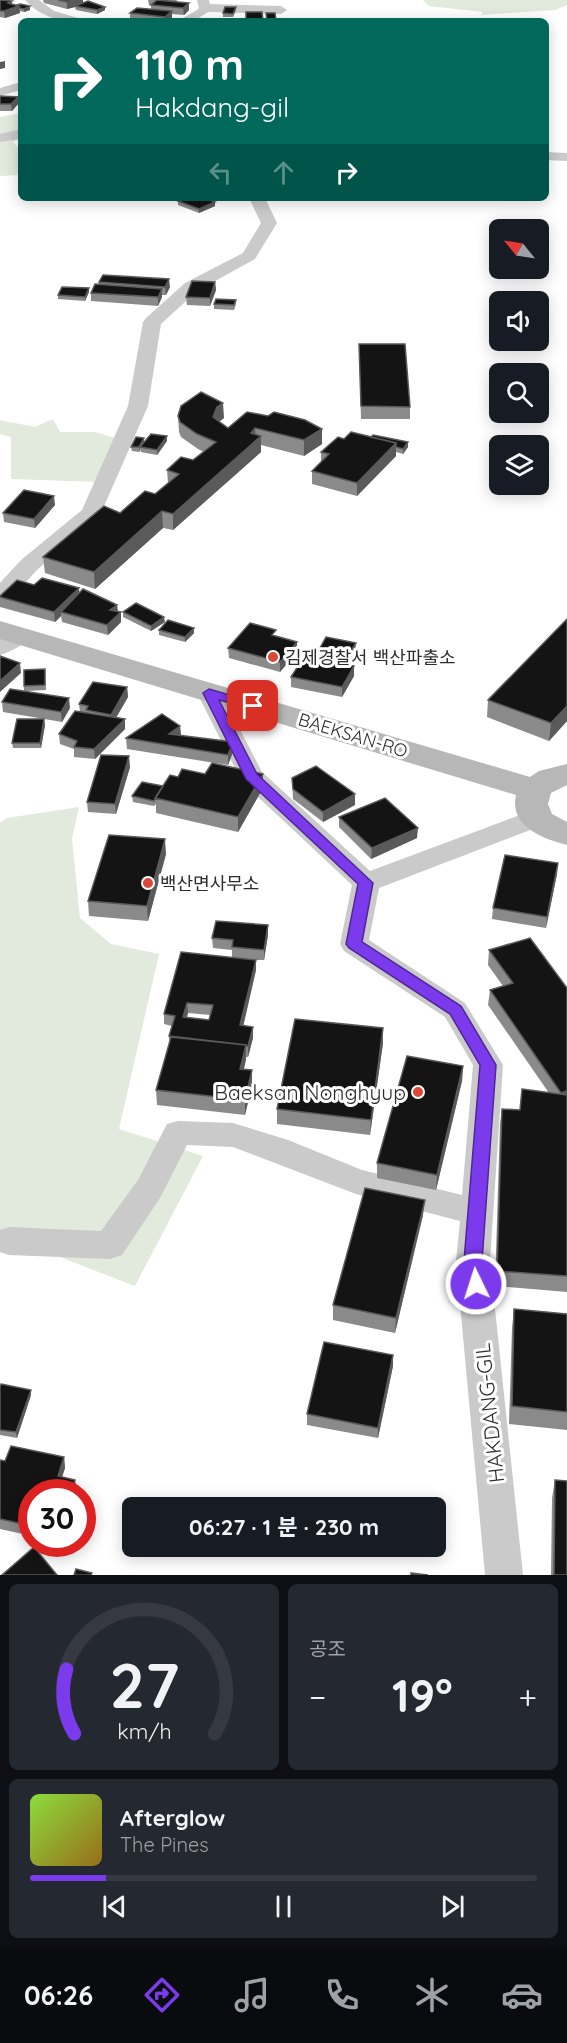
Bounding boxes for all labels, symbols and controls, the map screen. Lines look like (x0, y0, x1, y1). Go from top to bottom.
text: 110 m (135, 38, 244, 91)
icon: right (36, 42, 114, 120)
text: Hakdang-gil (135, 90, 289, 124)
icon: left (204, 156, 237, 189)
icon: ahead (267, 156, 300, 189)
icon: right (330, 156, 363, 189)
north arrow (489, 219, 549, 279)
map controls (489, 219, 549, 495)
button: sound (489, 291, 549, 351)
button: search (489, 363, 549, 423)
button: layers (489, 435, 549, 495)
place label: 김제경찰서 백산파출소 (285, 646, 456, 669)
marker: 김제경찰서 백산파출소 (266, 650, 280, 664)
pin (227, 680, 278, 731)
icon: arrive (236, 689, 269, 722)
street label: BAEKSAN-RO (296, 707, 410, 763)
place label: 백산면사무소 (160, 872, 259, 895)
marker: 백산면사무소 (141, 876, 155, 890)
place label: Baeksan Nonghyup (214, 1079, 406, 1105)
marker: Baeksan Nonghyup (411, 1085, 425, 1099)
position arrow (444, 1252, 508, 1316)
street label: HAKDANG-GIL (469, 1342, 509, 1484)
speed limit sign: 30 (18, 1479, 96, 1557)
text: 06:27 · 1 분 · 230 m (189, 1513, 379, 1541)
text: 공조 (309, 1636, 346, 1661)
text: 27 (109, 1646, 179, 1724)
text: 19° (392, 1667, 453, 1723)
text: − (309, 1676, 326, 1717)
text: + (518, 1676, 537, 1717)
text: km/h (117, 1718, 171, 1744)
text: Afterglow (120, 1804, 225, 1832)
text: The Pines (120, 1832, 209, 1857)
icon: previous (98, 1890, 131, 1923)
icon: pause (267, 1890, 300, 1923)
icon: next (436, 1890, 469, 1923)
icon: directions (141, 1974, 183, 2016)
icon: music (231, 1974, 273, 2016)
icon: phone (321, 1974, 363, 2016)
icon: climate (411, 1974, 453, 2016)
icon: car (501, 1974, 543, 2016)
text: 06:26 (24, 1978, 93, 2012)

